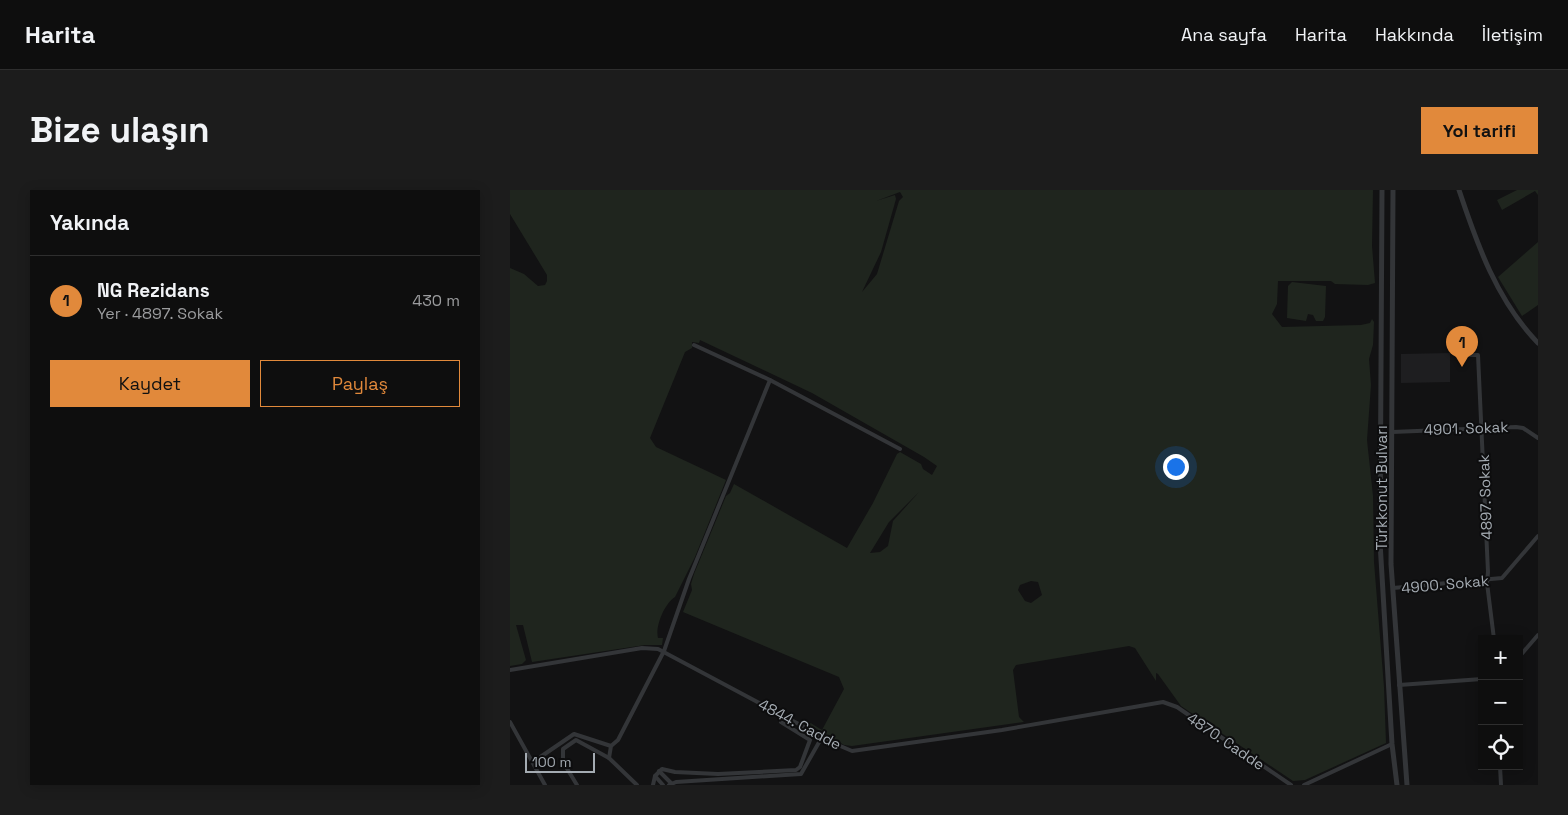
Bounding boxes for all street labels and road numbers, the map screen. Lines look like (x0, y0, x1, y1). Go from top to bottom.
street label: 4901. Sokak (1423, 417, 1509, 439)
street label: Türkkonut Bulvarı (1372, 425, 1391, 551)
street label: 4897. Sokak (1474, 454, 1496, 540)
street label: 4900. Sokak (1400, 571, 1490, 597)
street label: 4844. Cadde (755, 694, 845, 754)
street label: 4870. Cadde (1184, 708, 1269, 774)

